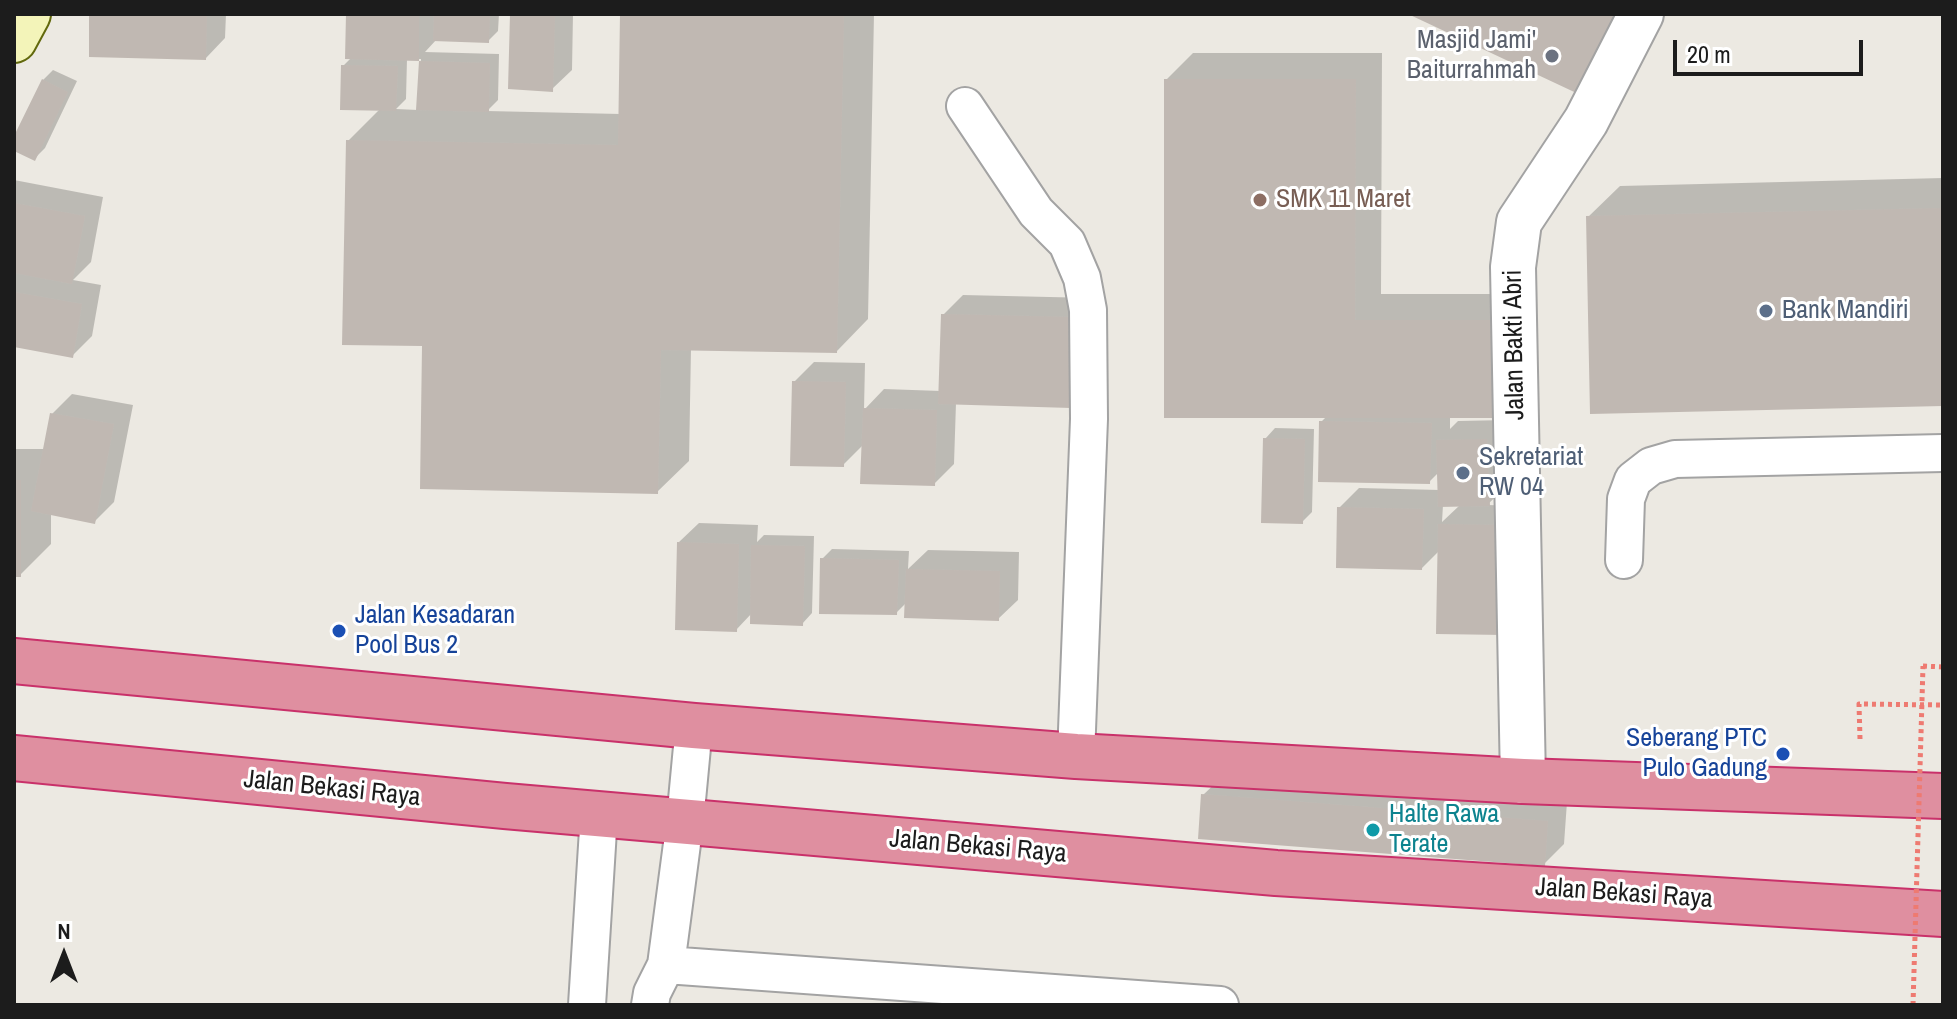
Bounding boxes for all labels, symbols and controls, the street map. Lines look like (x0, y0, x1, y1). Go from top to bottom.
scale bar (1677, 24, 1867, 74)
place label: Masjid Jami' Baiturrahmah (1407, 25, 1536, 86)
text: 20 m (1687, 38, 1731, 70)
marker: Masjid Jami' Baiturrahmah (1543, 47, 1561, 65)
place label: SMK 11 Maret (1276, 184, 1411, 216)
marker: SMK 11 Maret (1251, 191, 1269, 209)
street label: Jalan Bakti Abri (1498, 269, 1532, 421)
place label: Bank Mandiri (1782, 295, 1909, 327)
marker: Bank Mandiri (1757, 302, 1775, 320)
place label: Sekretariat RW 04 (1479, 442, 1583, 504)
marker: Sekretariat RW 04 (1454, 464, 1472, 482)
place label: Jalan Kesadaran Pool Bus 2 (355, 600, 515, 662)
marker: Jalan Kesadaran Pool Bus 2 (330, 622, 348, 640)
place label: Seberang PTC Pulo Gadung (1626, 723, 1767, 784)
marker: Seberang PTC Pulo Gadung (1774, 745, 1792, 763)
street label: Jalan Bekasi Raya (242, 764, 422, 814)
place label: Halte Rawa Terate (1389, 799, 1499, 860)
marker: Halte Rawa Terate (1364, 821, 1382, 839)
street label: Jalan Bekasi Raya (888, 824, 1068, 870)
street label: Jalan Bekasi Raya (1534, 872, 1714, 916)
north arrow (24, 915, 104, 995)
text: N (57, 916, 71, 946)

